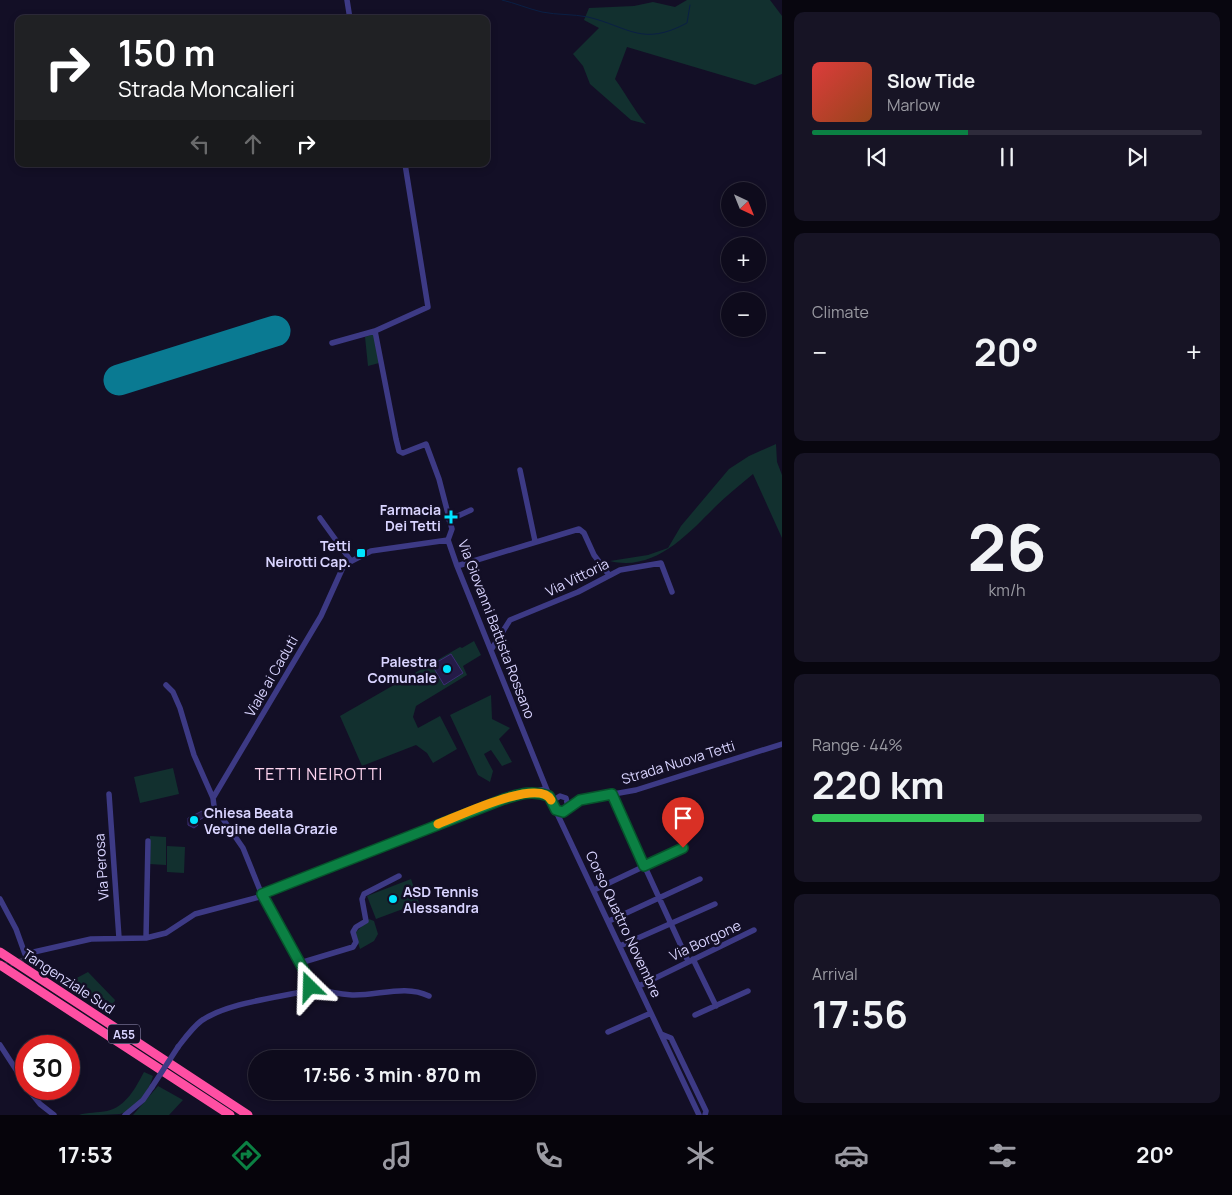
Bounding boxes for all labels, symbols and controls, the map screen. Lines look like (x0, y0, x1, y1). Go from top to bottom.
text: 150 m (118, 29, 215, 77)
icon: right (35, 35, 100, 100)
text: Slow Tide (887, 68, 975, 94)
text: Strada Moncalieri (118, 74, 295, 104)
text: Marlow (887, 94, 940, 116)
icon: left (186, 130, 214, 158)
icon: ahead (239, 130, 267, 158)
icon: right (292, 130, 320, 158)
icon: previous (863, 143, 891, 171)
icon: pause (993, 143, 1021, 171)
icon: next (1123, 143, 1151, 171)
north arrow (721, 182, 766, 228)
map controls (721, 182, 766, 337)
button: + (721, 237, 766, 282)
button: − (721, 292, 766, 337)
text: Climate (812, 301, 869, 323)
text: 20° (974, 325, 1039, 377)
text: − (812, 333, 827, 371)
text: + (1186, 333, 1202, 371)
place label: Farmacia Dei Tetti (380, 500, 441, 535)
text: 26 (967, 502, 1047, 591)
marker: Farmacia Dei Tetti (445, 511, 457, 523)
place label: Tetti Neirotti Cap. (265, 536, 351, 571)
street label: Via Giovanni Battista Rossano (454, 537, 540, 721)
marker: Tetti Neirotti Cap. (355, 547, 367, 559)
street label: Via Vittoria (542, 554, 612, 600)
text: km/h (988, 579, 1026, 601)
street label: Viale ai Caduti (240, 632, 302, 720)
place label: Palestra Comunale (367, 652, 437, 687)
marker: Palestra Comunale (441, 663, 453, 675)
text: Range · 44% (812, 734, 903, 756)
street label: Strada Nuova Tetti (619, 736, 737, 788)
text: 220 km (812, 758, 944, 810)
district label: TETTI NEIROTTI (255, 763, 383, 785)
pin (662, 797, 704, 848)
place label: Chiesa Beata Vergine della Grazie (204, 803, 338, 838)
icon: arrive (669, 804, 697, 832)
marker: Chiesa Beata Vergine della Grazie (188, 814, 200, 826)
street label: Via Perosa (89, 833, 113, 901)
street label: Corso Quattro Novembre (582, 848, 666, 1000)
place label: ASD Tennis Alessandra (403, 882, 479, 917)
marker: ASD Tennis Alessandra (387, 893, 399, 905)
street label: Via Borgone (666, 915, 744, 965)
street label: Tangenziale Sud (19, 944, 119, 1018)
position arrow (283, 960, 335, 1012)
text: Arrival (812, 963, 858, 985)
text: 17:56 (812, 987, 908, 1039)
road number: A55 (108, 1024, 140, 1044)
speed limit sign: 30 (15, 1035, 80, 1100)
text: 17:56 · 3 min · 870 m (303, 1062, 481, 1088)
icon: directions (229, 1138, 264, 1173)
icon: music (380, 1138, 415, 1173)
icon: phone (531, 1138, 566, 1173)
icon: climate (683, 1138, 718, 1173)
icon: car (834, 1138, 869, 1173)
icon: filters (985, 1138, 1020, 1173)
text: 17:53 (58, 1140, 113, 1170)
text: 20° (1136, 1140, 1174, 1170)

